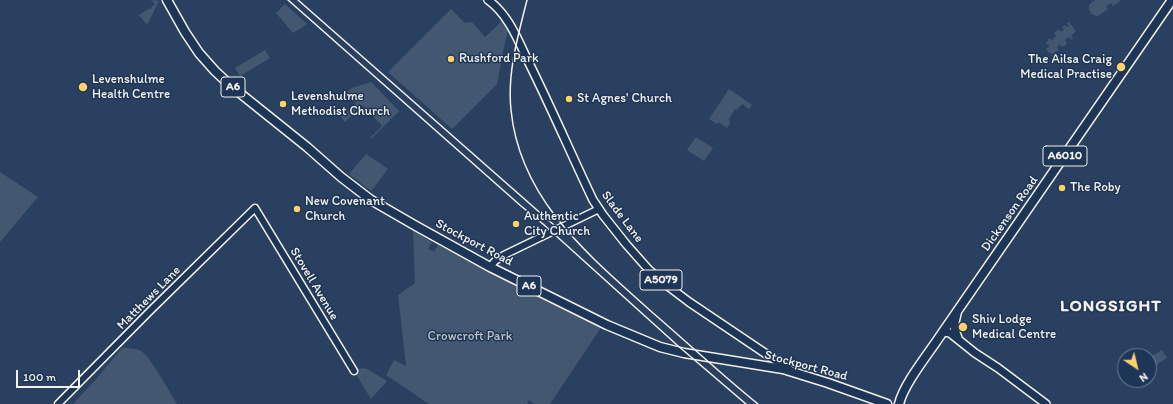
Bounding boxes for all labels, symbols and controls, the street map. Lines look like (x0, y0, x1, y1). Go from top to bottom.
place label: Rushford Park (459, 51, 539, 67)
place label: The Ailsa Craig Medical Practise (1020, 52, 1112, 83)
marker: Rushford Park (446, 54, 456, 64)
marker: The Ailsa Craig Medical Practise (1115, 61, 1127, 73)
place label: Levenshulme Health Centre (92, 72, 170, 103)
road number: A6 (221, 77, 245, 97)
marker: Levenshulme Health Centre (77, 81, 89, 93)
place label: Levenshulme Methodist Church (291, 89, 390, 120)
place label: St Agnes' Church (577, 91, 672, 107)
marker: St Agnes' Church (564, 94, 574, 104)
marker: Levenshulme Methodist Church (278, 99, 288, 109)
road number: A6010 (1043, 146, 1087, 166)
street label: Dickenson Road (978, 173, 1042, 255)
place label: The Roby (1070, 180, 1121, 196)
marker: The Roby (1057, 183, 1067, 193)
street label: Slade Lane (598, 188, 646, 246)
place label: New Covenant Church (305, 194, 385, 225)
marker: New Covenant Church (292, 204, 302, 214)
place label: Authentic City Church (524, 209, 590, 240)
street label: Stockport Road (433, 216, 515, 270)
marker: Authentic City Church (511, 219, 521, 229)
street label: Stovell Avenue (286, 245, 342, 323)
street label: Matthews Lane (114, 263, 184, 333)
road number: A5079 (640, 270, 682, 290)
road number: A6 (517, 276, 541, 296)
district label: LONGSIGHT (1061, 297, 1161, 317)
place label: Shiv Lodge Medical Centre (972, 312, 1056, 343)
marker: Shiv Lodge Medical Centre (957, 321, 969, 333)
park label: Crowcroft Park (428, 329, 512, 345)
street label: Stockport Road (763, 347, 849, 385)
north arrow (1117, 348, 1157, 388)
scale bar (18, 362, 82, 388)
text: 100 m (23, 370, 56, 384)
text: N (1137, 370, 1150, 385)

